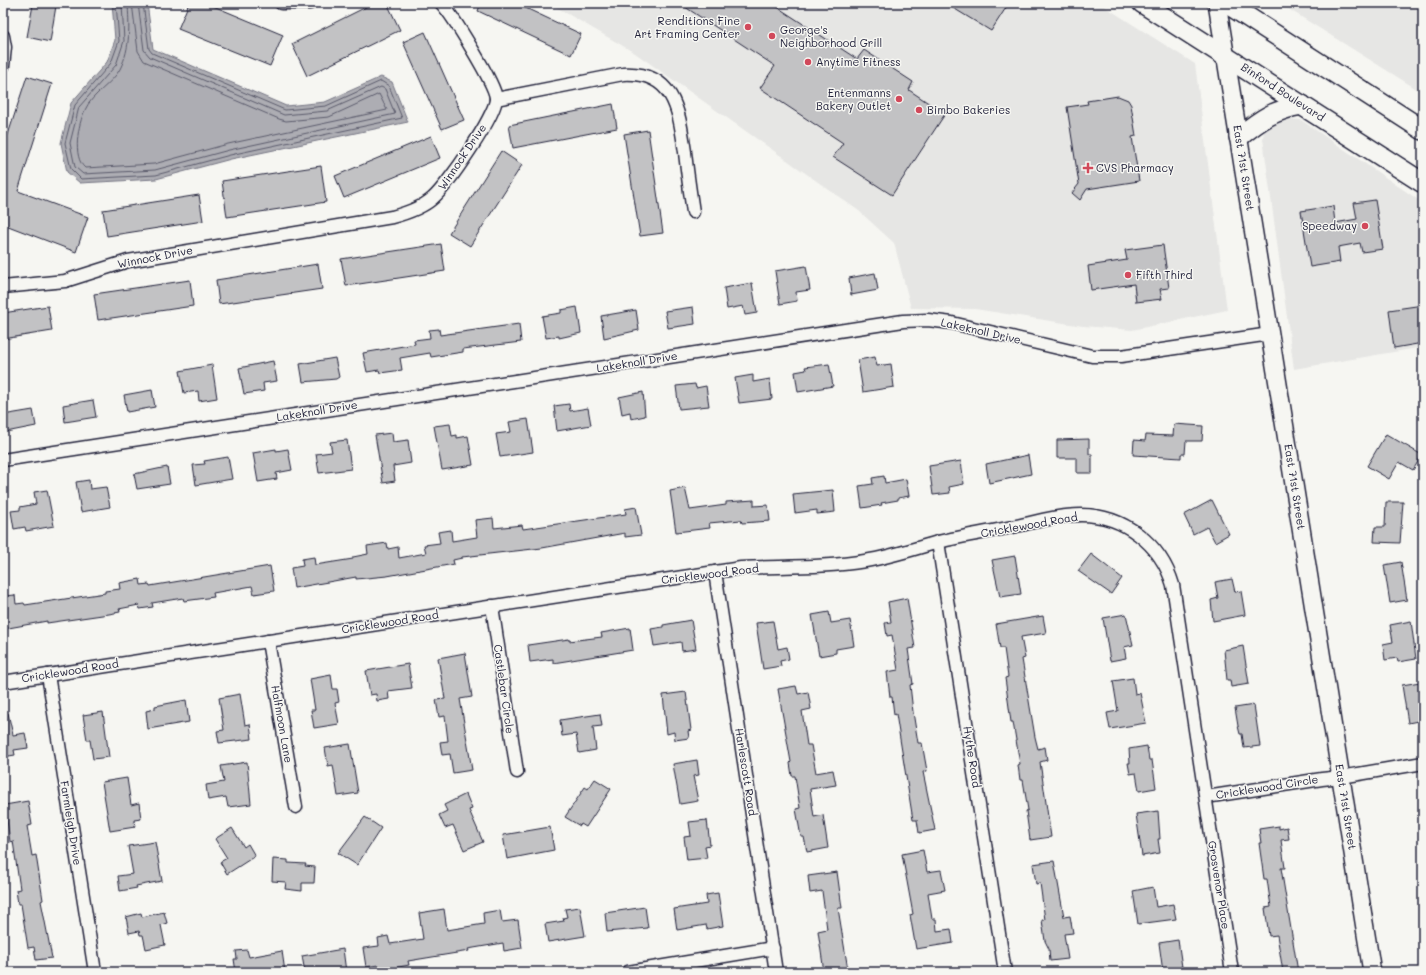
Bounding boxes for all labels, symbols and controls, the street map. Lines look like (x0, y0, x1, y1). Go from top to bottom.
place label: Renditions Fine Art Framing Center (634, 13, 740, 41)
marker: Renditions Fine Art Framing Center (743, 22, 753, 32)
place label: George's Neighborhood Grill (780, 22, 882, 50)
marker: George's Neighborhood Grill (767, 31, 777, 41)
place label: Anytime Fitness (816, 54, 901, 69)
marker: Anytime Fitness (803, 57, 813, 67)
street label: Binford Boulevard (1238, 59, 1328, 124)
place label: Entenmanns Bakery Outlet (816, 85, 891, 113)
marker: Entenmanns Bakery Outlet (894, 94, 904, 104)
place label: Bimbo Bakeries (927, 102, 1010, 117)
marker: Bimbo Bakeries (914, 105, 924, 115)
street label: Winnock Drive (434, 121, 489, 193)
street label: East 71st Street (1230, 124, 1259, 212)
place label: CVS Pharmacy (1096, 160, 1174, 175)
marker: CVS Pharmacy (1083, 163, 1093, 173)
place label: Speedway (1302, 218, 1357, 233)
marker: Speedway (1360, 221, 1370, 231)
street label: Winnock Drive (116, 242, 194, 271)
place label: Fifth Third (1136, 267, 1193, 282)
marker: Fifth Third (1123, 270, 1133, 280)
street label: Lakeknoll Drive (940, 314, 1023, 347)
street label: Lakeknoll Drive (595, 348, 679, 375)
street label: Lakeknoll Drive (275, 397, 359, 424)
street label: East 71st Street (1281, 443, 1310, 531)
street label: Cricklewood Road (979, 509, 1079, 540)
street label: Cricklewood Road (660, 560, 760, 587)
street label: Cricklewood Road (340, 606, 440, 637)
street label: Castlebar Circle (491, 643, 518, 735)
street label: Cricklewood Road (20, 655, 120, 686)
street label: Halfmoon Lane (268, 684, 297, 764)
street label: Hythe Road (960, 725, 985, 789)
street label: Harlescott Road (732, 727, 761, 817)
street label: East 71st Street (1332, 763, 1361, 851)
street label: Cricklewood Circle (1215, 771, 1319, 802)
street label: Farmleigh Drive (57, 780, 86, 866)
street label: Grosvenor Place (1205, 840, 1234, 930)

